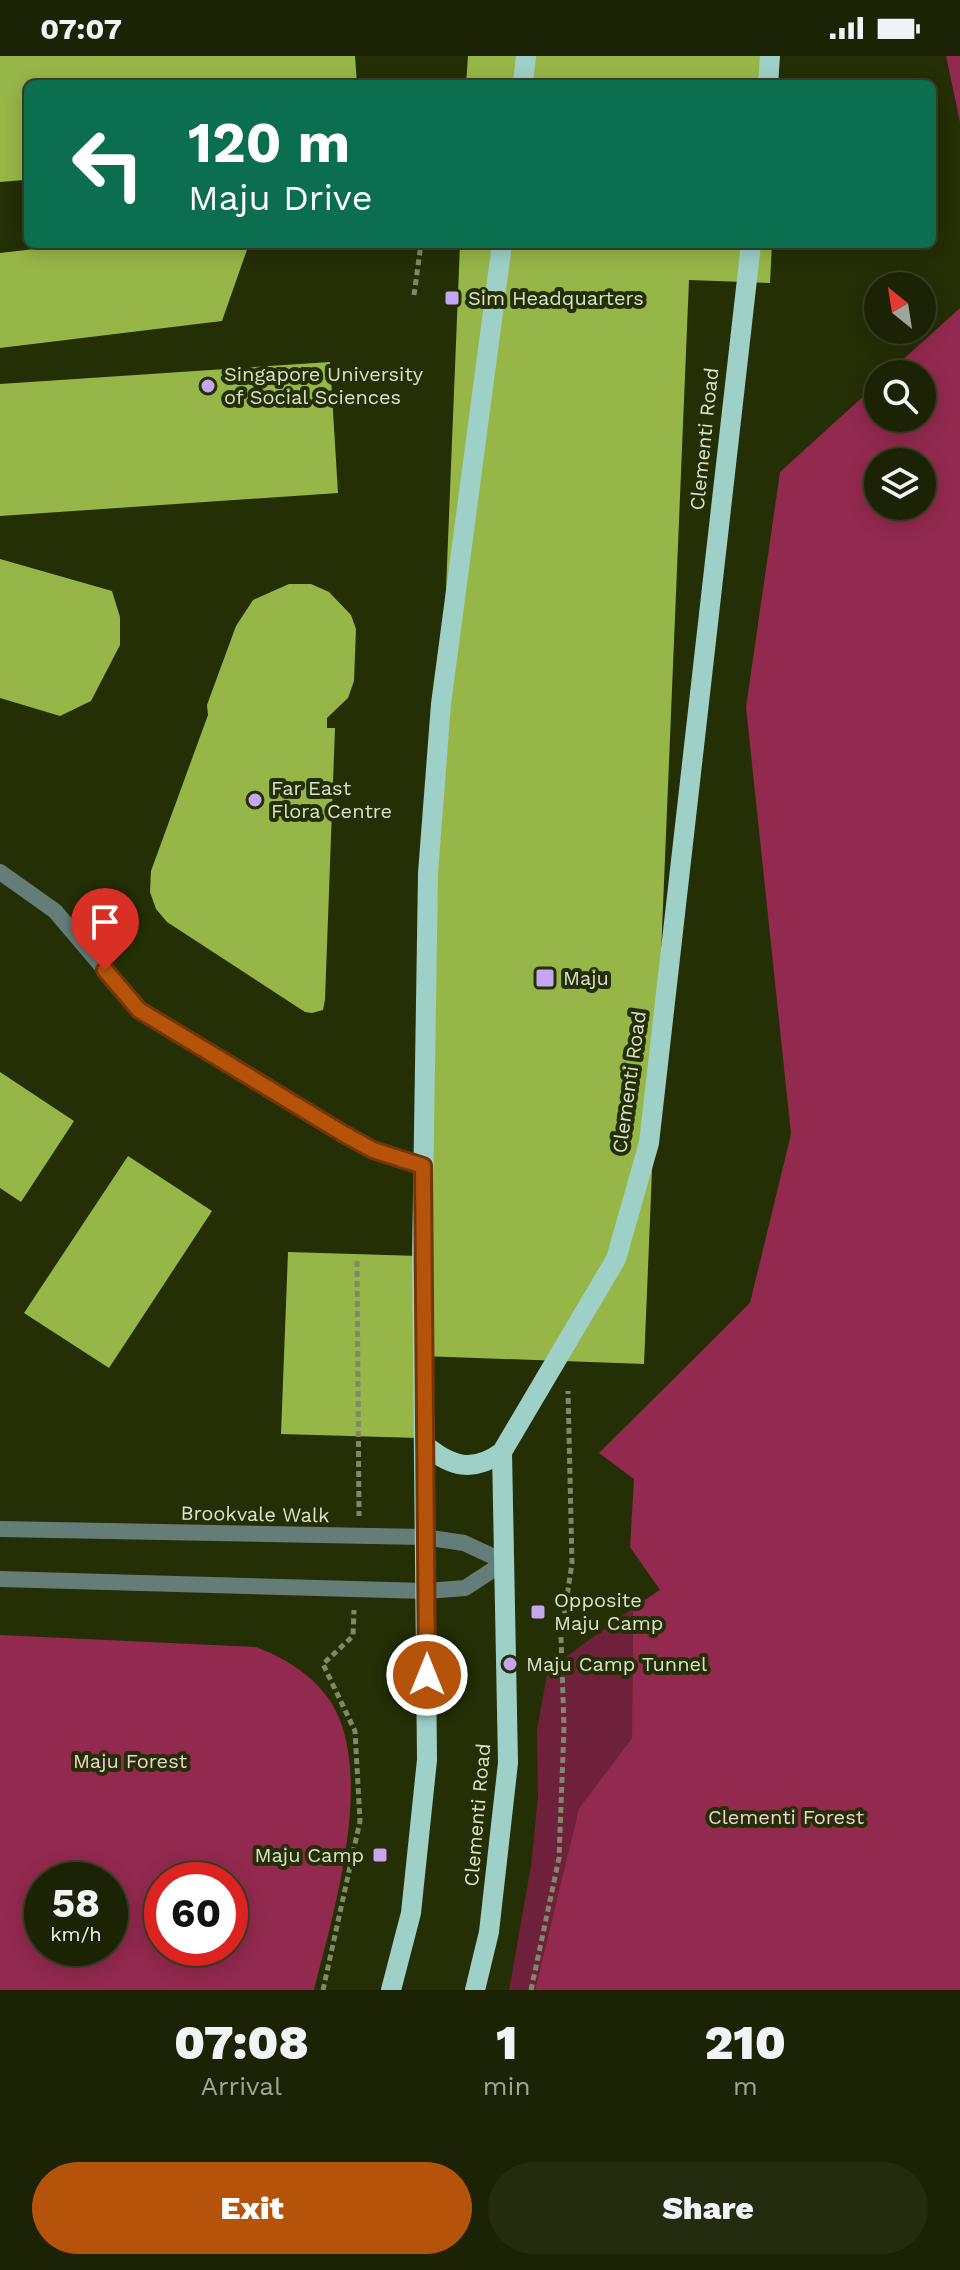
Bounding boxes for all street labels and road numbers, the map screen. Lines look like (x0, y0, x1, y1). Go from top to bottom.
street label: Clementi Road (685, 366, 723, 512)
street label: Clementi Road (607, 1009, 651, 1155)
street label: Brookvale Walk (180, 1501, 330, 1527)
street label: Clementi Road (459, 1742, 495, 1888)

